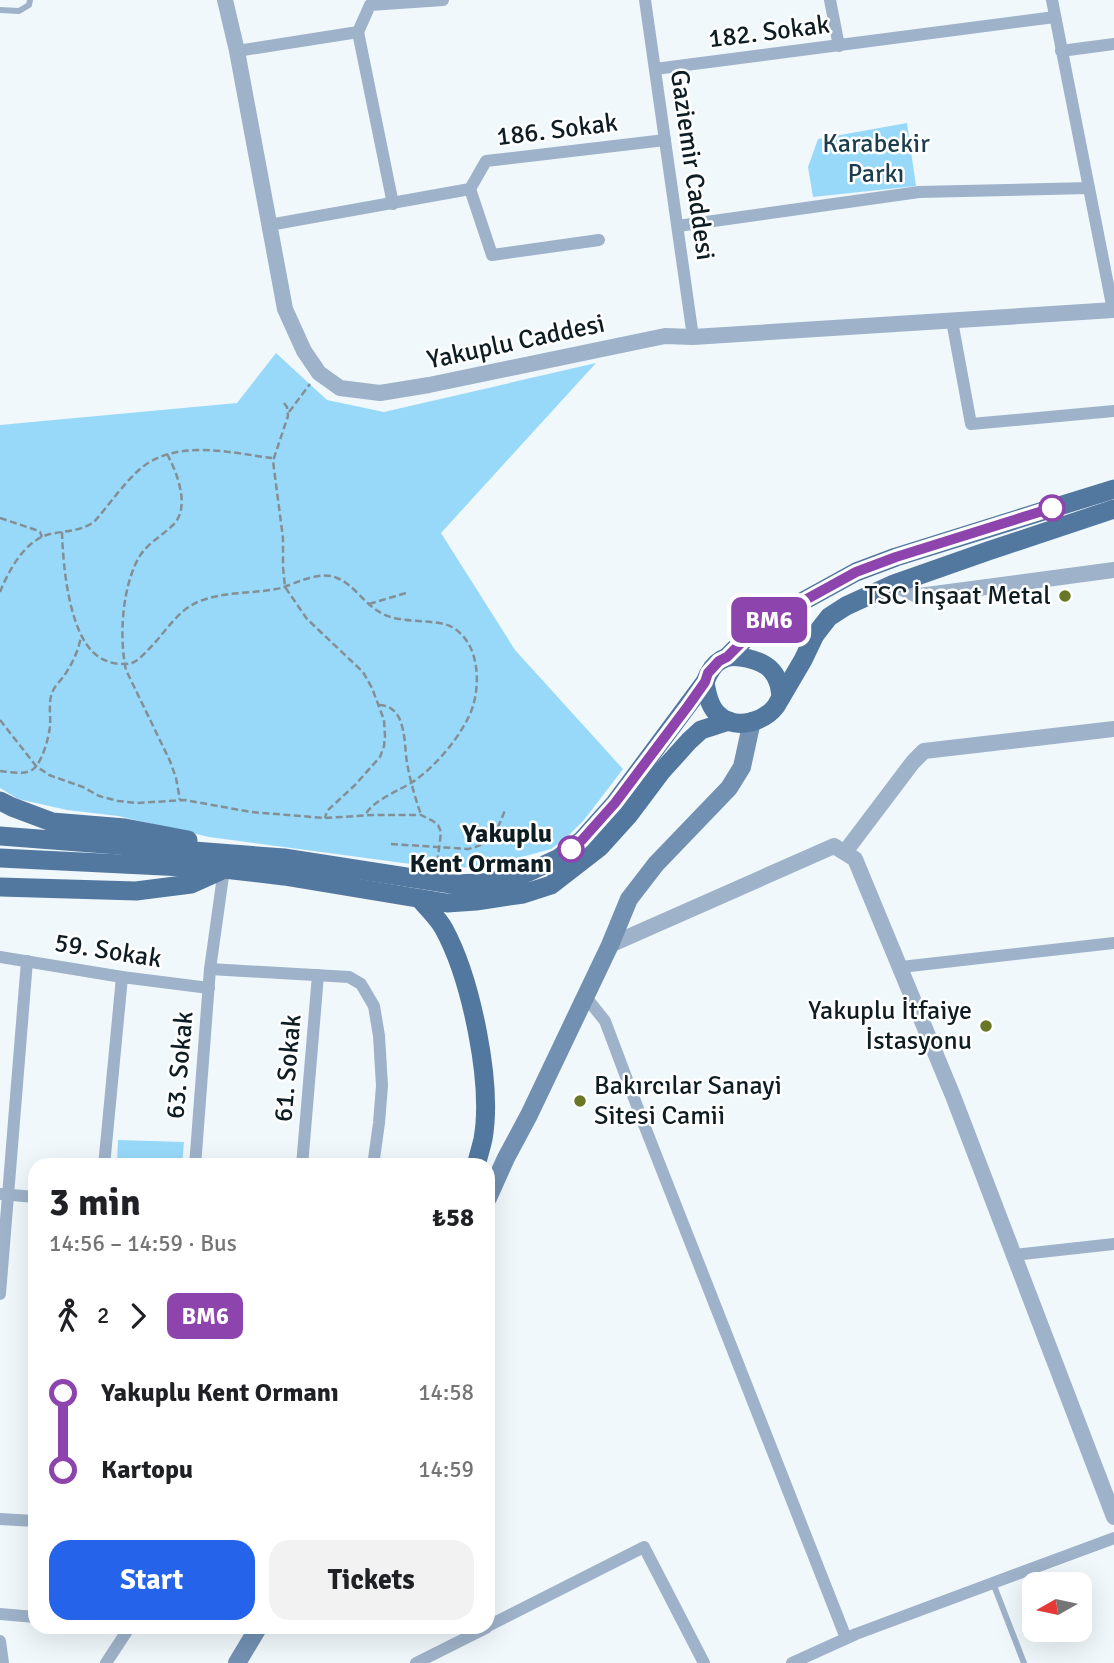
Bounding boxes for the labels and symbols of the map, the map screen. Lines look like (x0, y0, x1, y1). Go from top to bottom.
street label: 182. Sokak (707, 9, 831, 55)
street label: Gaziemir Caddesi (663, 68, 721, 262)
street label: 186. Sokak (495, 107, 619, 153)
park label: Karabekir Parkı (822, 128, 930, 190)
street label: Yakuplu Caddesi (424, 308, 608, 376)
unlabelled marker (1039, 495, 1065, 521)
place label: TSC İnşaat Metal (864, 580, 1051, 612)
marker: TSC İnşaat Metal (1057, 588, 1073, 604)
line badge: BM6 (729, 597, 809, 643)
place label: Yakuplu Kent Ormanı (410, 818, 552, 880)
marker: Yakuplu Kent Ormanı (558, 836, 584, 862)
street label: 59. Sokak (52, 927, 164, 975)
place label: Yakuplu İtfaiye İstasyonu (808, 995, 972, 1057)
street label: 63. Sokak (159, 1010, 201, 1120)
street label: 61. Sokak (267, 1013, 309, 1123)
marker: Yakuplu İtfaiye İstasyonu (978, 1018, 994, 1034)
place label: Bakırcılar Sanayi Sitesi Camii (594, 1070, 782, 1132)
marker: Bakırcılar Sanayi Sitesi Camii (572, 1093, 588, 1109)
north arrow (1022, 1572, 1092, 1642)

